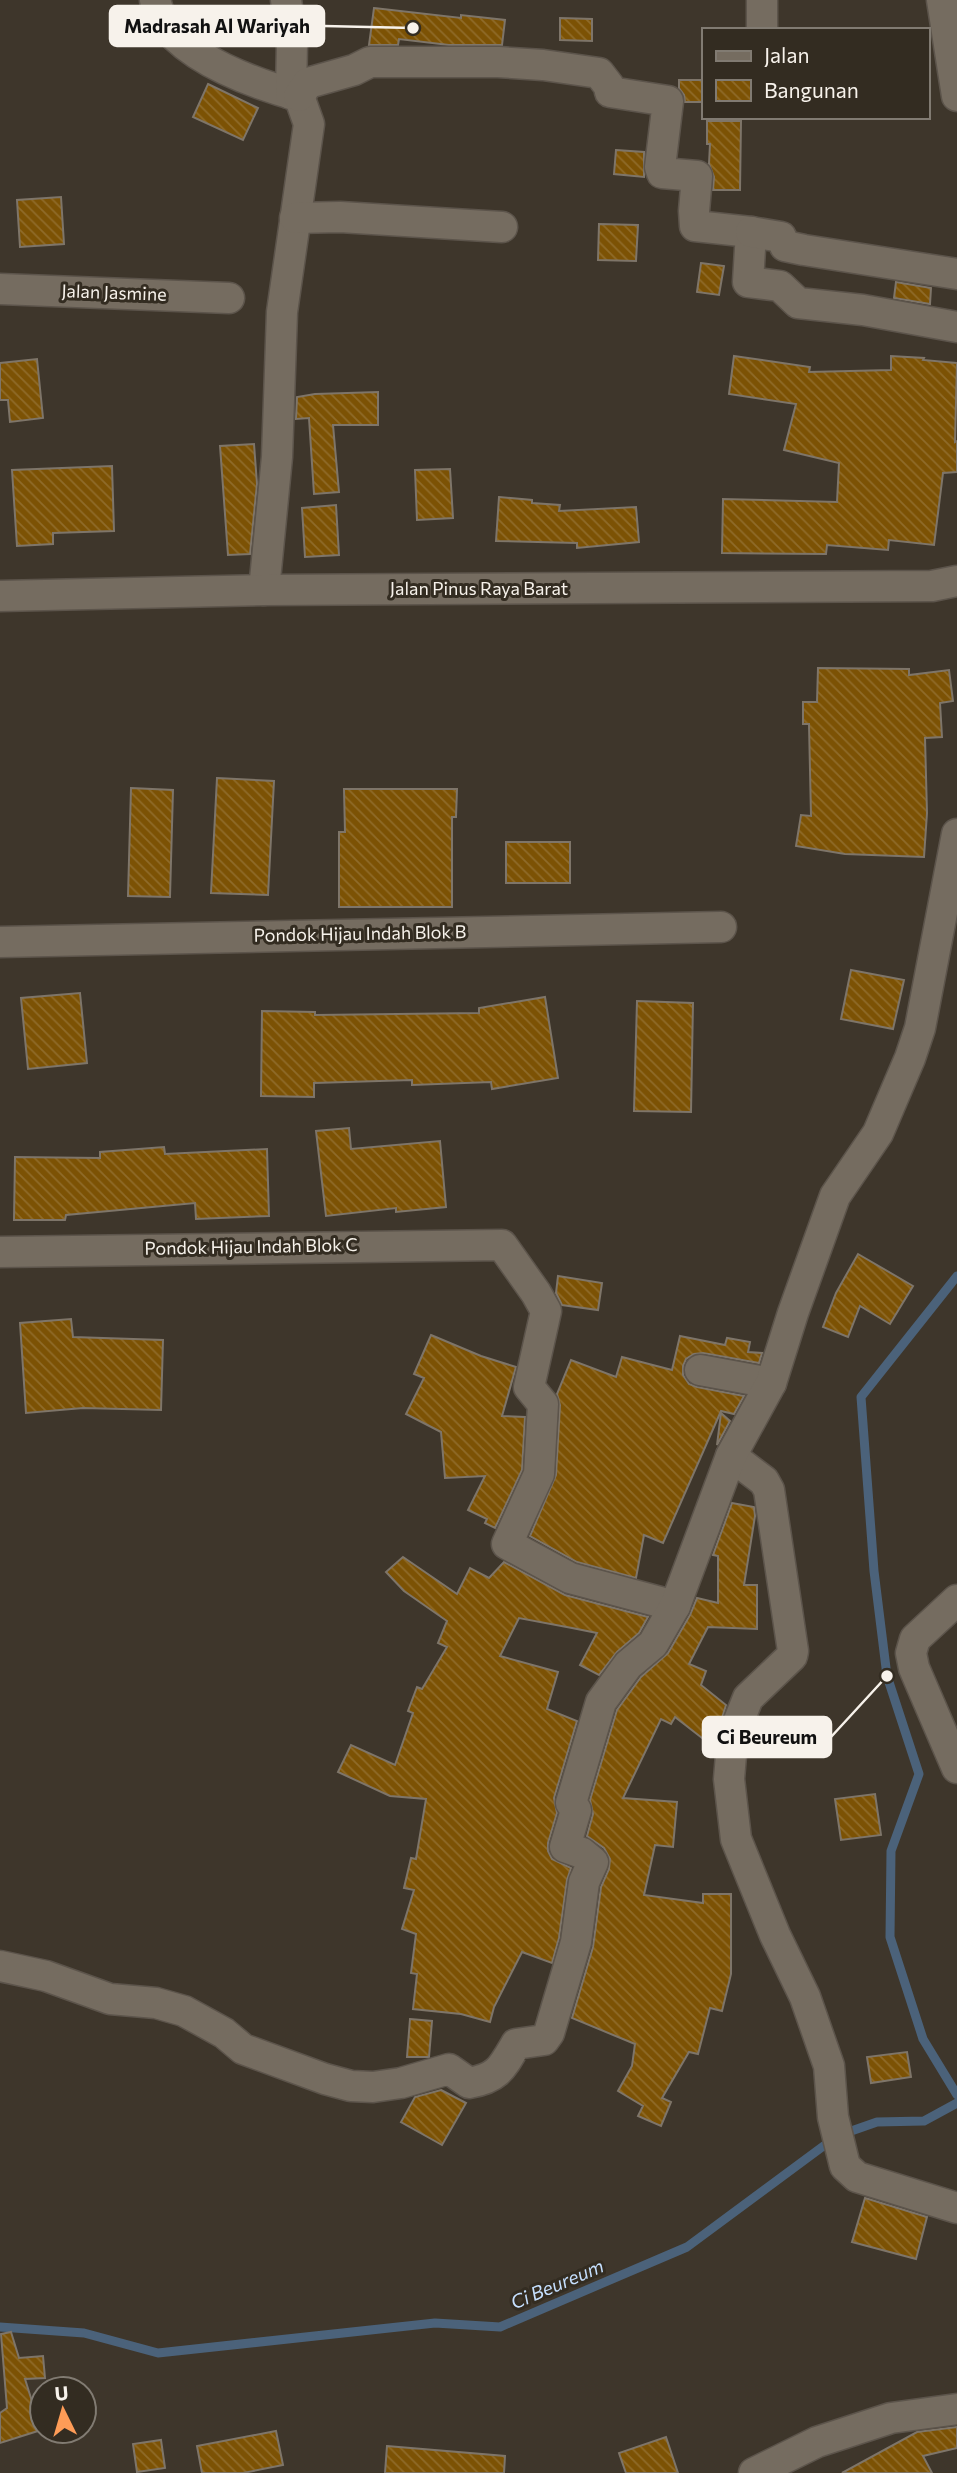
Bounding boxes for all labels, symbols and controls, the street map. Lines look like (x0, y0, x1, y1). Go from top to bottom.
callout: Madrasah Al Wariyah (110, 6, 324, 46)
text: Madrasah Al Wariyah (124, 14, 310, 37)
legend (702, 28, 929, 119)
text: Jalan (764, 42, 809, 67)
text: Bangunan (764, 77, 859, 102)
street label: Jalan Jasmine (61, 279, 167, 305)
street label: Jalan Pinus Raya Barat (390, 577, 568, 599)
street label: Pondok Hijau Indah Blok B (253, 920, 467, 946)
street label: Pondok Hijau Indah Blok C (144, 1233, 358, 1259)
callout: Ci Beureum (703, 1717, 831, 1757)
text: Ci Beureum (717, 1725, 817, 1748)
water label: Ci Beureum (507, 2254, 607, 2313)
north arrow (28, 2375, 98, 2445)
text: U (54, 2381, 69, 2405)

